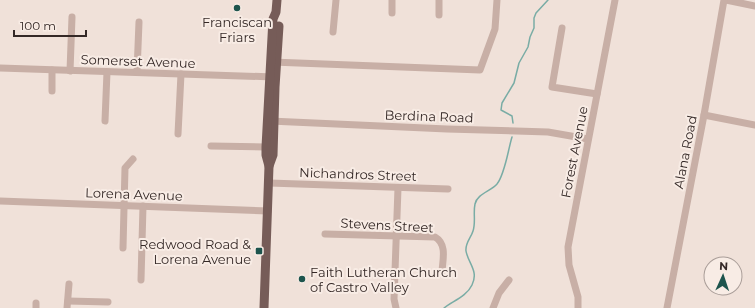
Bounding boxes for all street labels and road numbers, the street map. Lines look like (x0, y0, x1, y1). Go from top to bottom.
street label: Somerset Avenue (80, 51, 196, 71)
street label: Forest Avenue (557, 105, 591, 199)
street label: Berdina Road (384, 106, 474, 126)
street label: Alana Road (670, 114, 700, 190)
street label: Nichandros Street (299, 164, 417, 184)
street label: Lorena Avenue (85, 184, 183, 204)
street label: Stevens Street (340, 215, 434, 235)

